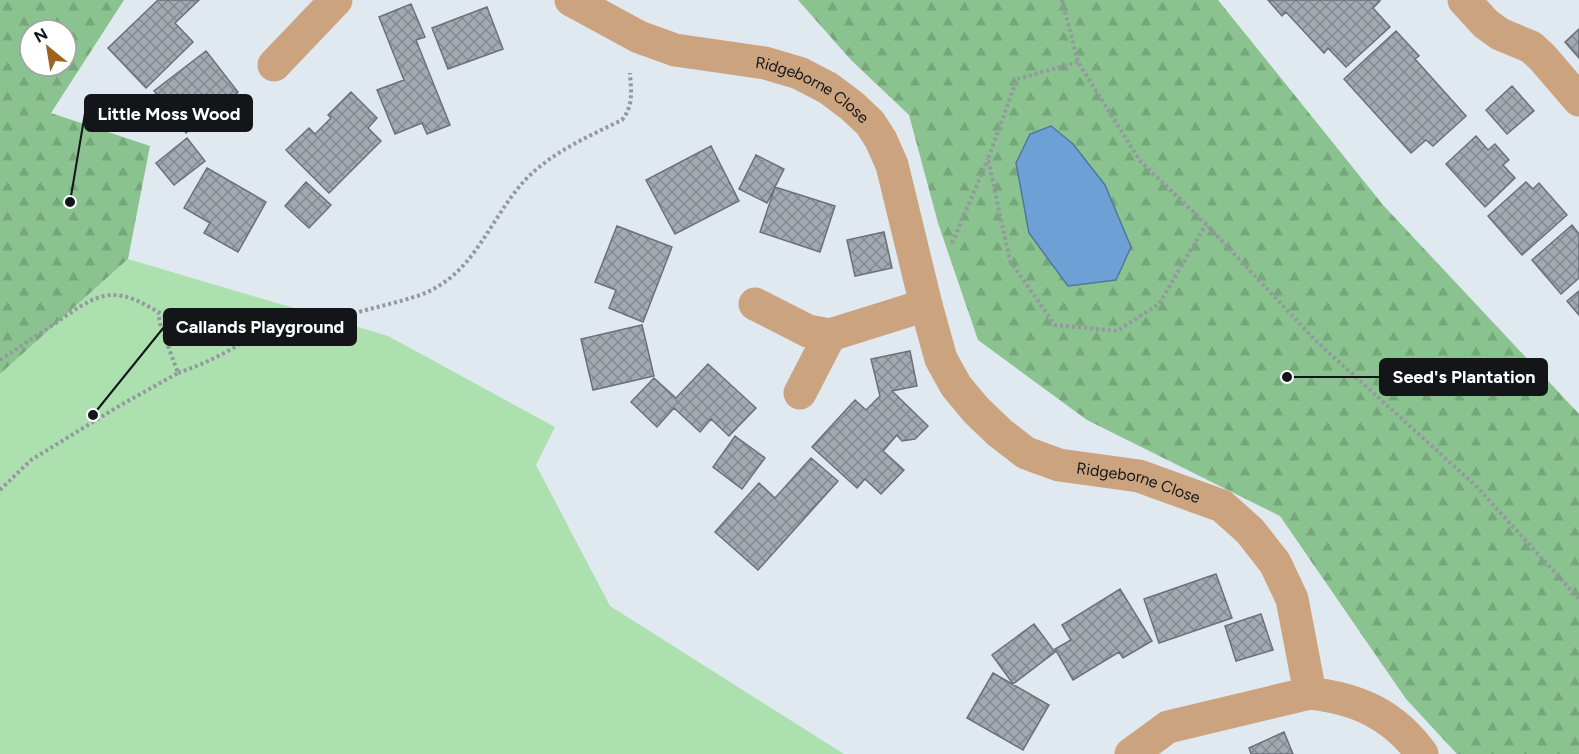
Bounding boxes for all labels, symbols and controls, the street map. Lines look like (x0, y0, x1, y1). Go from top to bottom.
north arrow (18, 18, 78, 78)
text: N (31, 24, 51, 47)
street label: Ridgeborne Close (754, 52, 873, 127)
callout: Little Moss Wood (85, 95, 252, 131)
text: Little Moss Wood (97, 103, 241, 125)
callout: Callands Playground (164, 309, 356, 345)
text: Callands Playground (176, 316, 344, 338)
callout: Seed's Plantation (1380, 359, 1547, 395)
text: Seed's Plantation (1392, 366, 1536, 388)
street label: Ridgeborne Close (1075, 458, 1203, 507)

